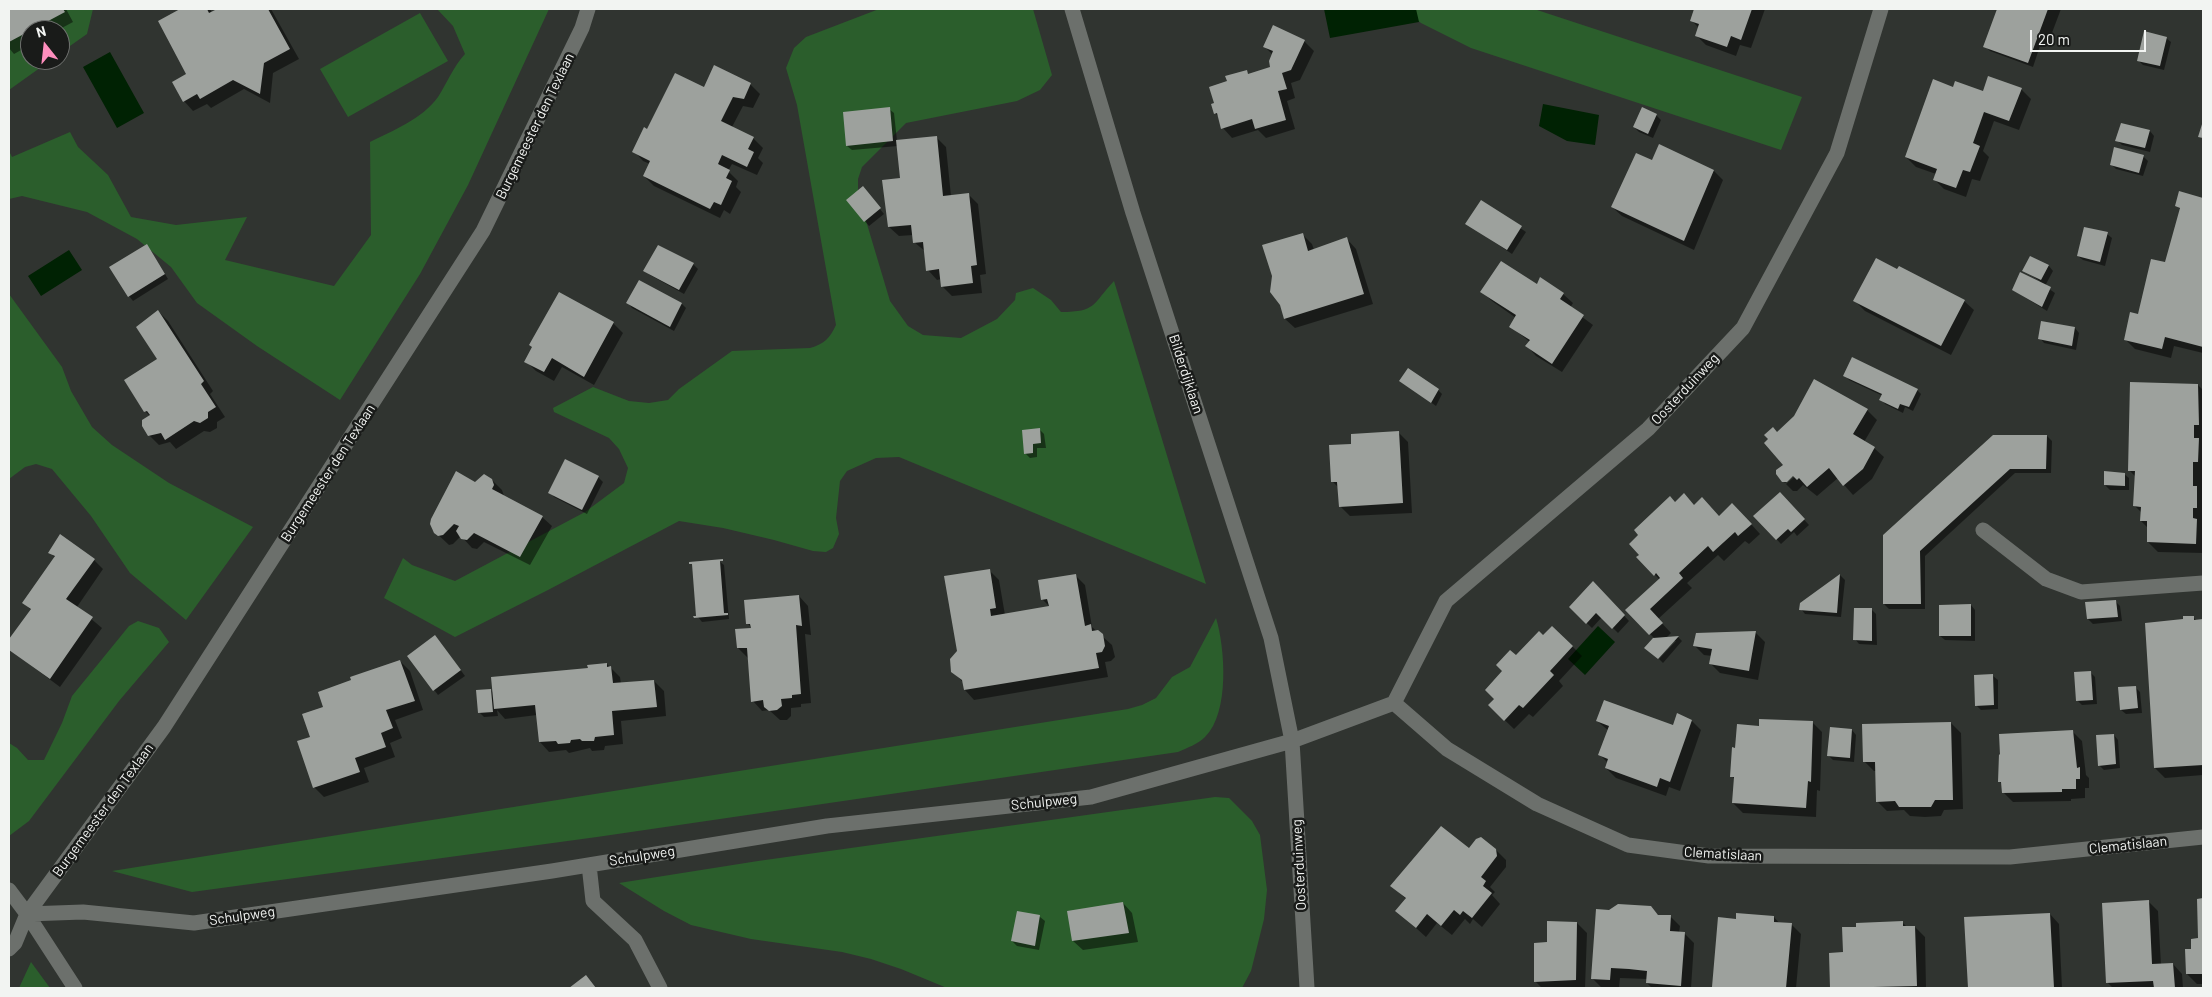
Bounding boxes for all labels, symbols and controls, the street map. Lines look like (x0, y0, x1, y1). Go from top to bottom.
north arrow (20, 20, 70, 70)
scale bar (2032, 20, 2148, 52)
text: N (34, 22, 48, 41)
text: 20 m (2038, 30, 2070, 48)
street label: Burgemeester den Texlaan (492, 50, 578, 202)
street label: Bilderdijklaan (1165, 332, 1207, 416)
street label: Oosterduinweg (1648, 350, 1722, 428)
street label: Burgemeester den Texlaan (277, 401, 379, 545)
street label: Burgemeester den Texlaan (49, 740, 157, 880)
street label: Schulpweg (1010, 790, 1078, 814)
street label: Oosterduinweg (1288, 819, 1310, 911)
street label: Clematislaan (2088, 833, 2168, 857)
street label: Schulpweg (608, 843, 676, 869)
street label: Clematislaan (1683, 844, 1763, 864)
street label: Schulpweg (208, 903, 276, 929)

